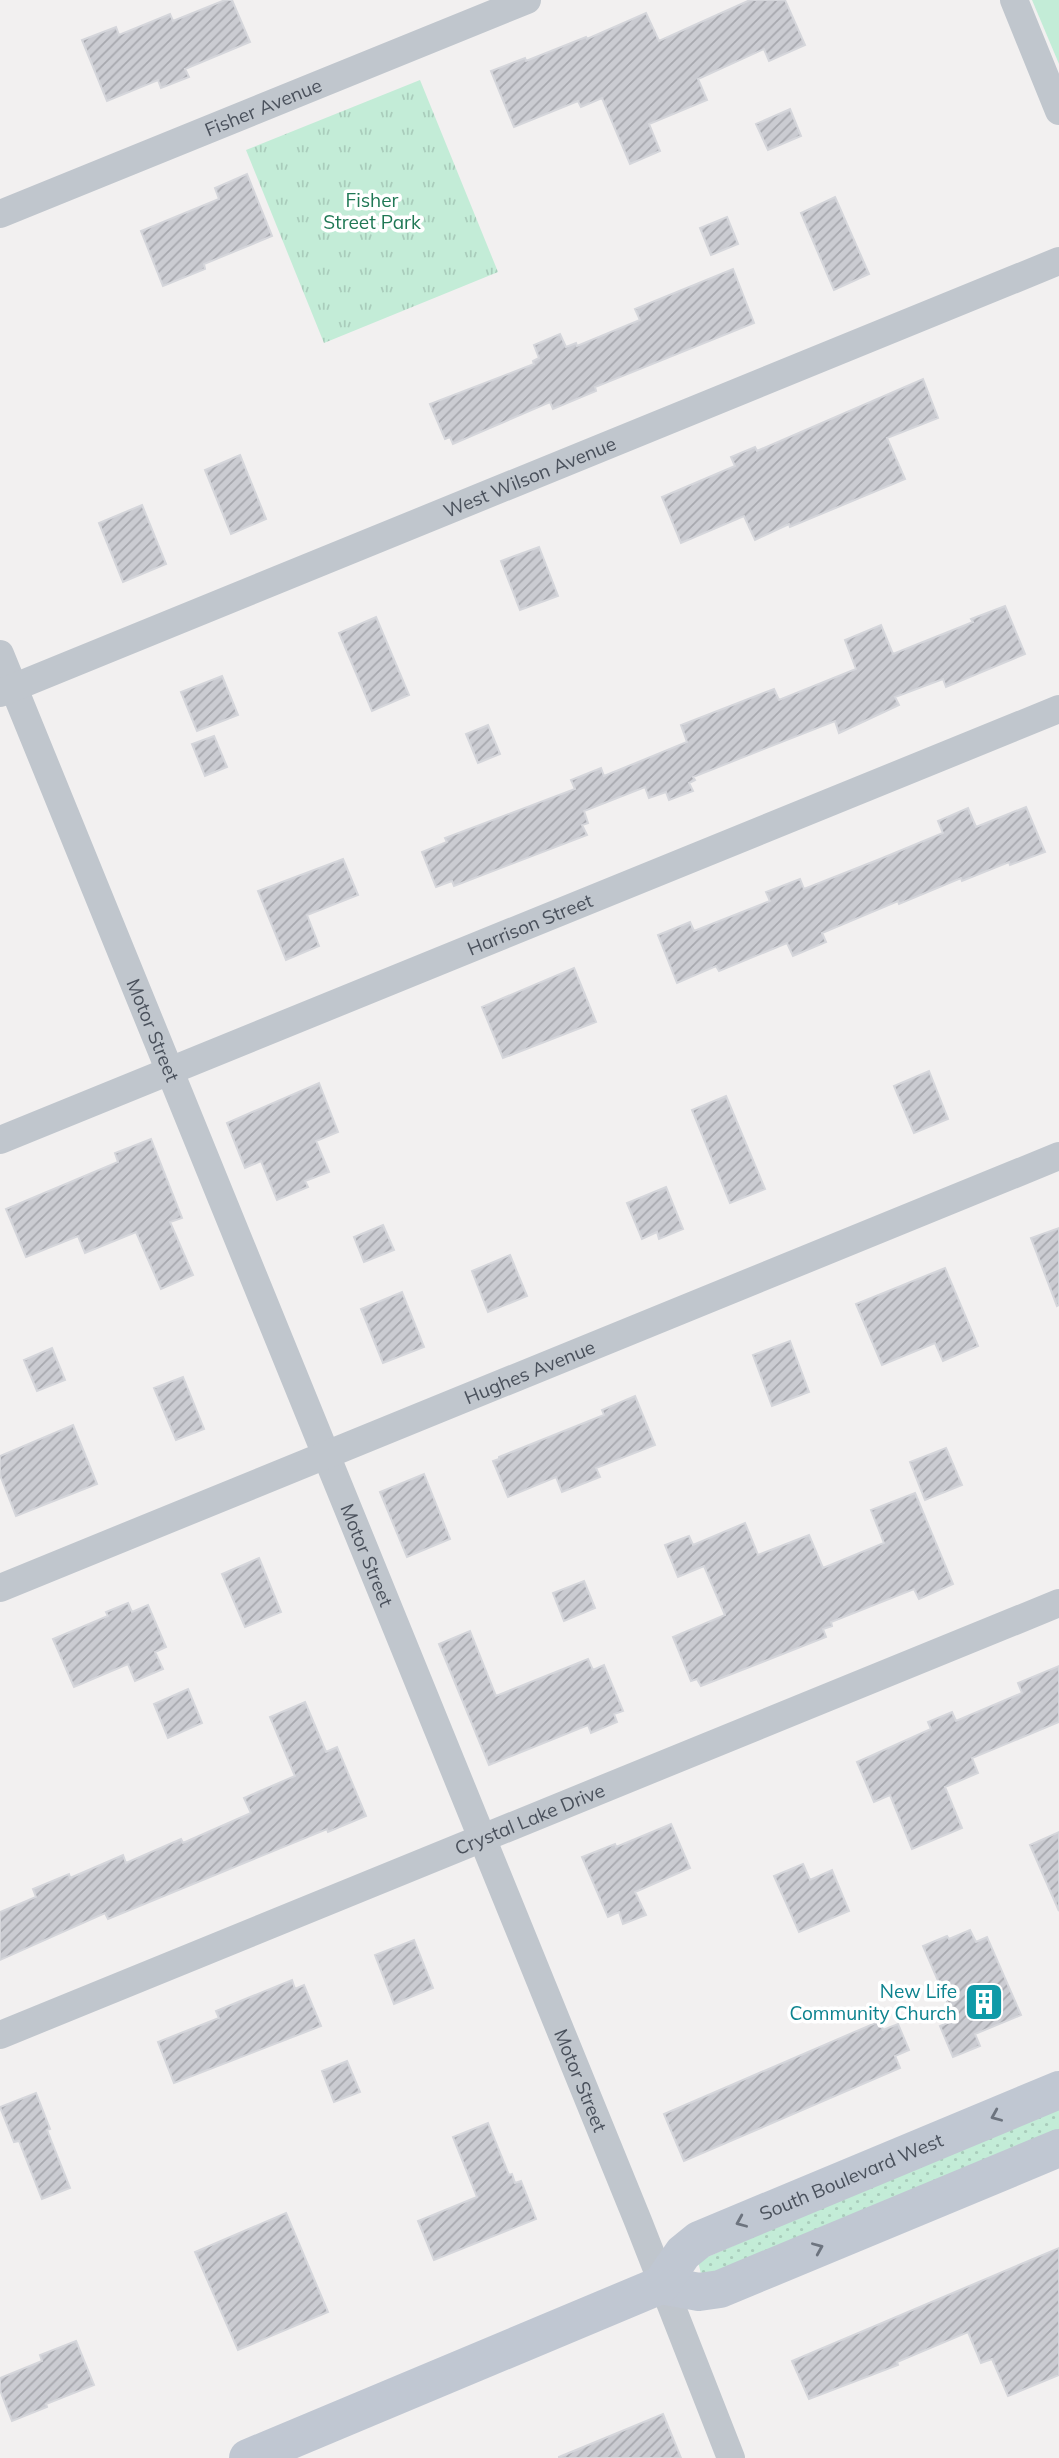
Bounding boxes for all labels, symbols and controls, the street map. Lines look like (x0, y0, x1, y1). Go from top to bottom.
street label: Fisher Avenue (201, 73, 325, 142)
park label: Fisher Street Park (323, 188, 421, 234)
street label: West Wilson Avenue (440, 431, 619, 523)
street label: Harrison Street (464, 888, 596, 961)
street label: Motor Street (121, 975, 185, 1085)
street label: Hughes Avenue (461, 1335, 599, 1409)
street label: Motor Street (335, 1500, 399, 1610)
street label: Crystal Lake Drive (451, 1778, 608, 1860)
place label: New Life Community Church (790, 1979, 957, 2025)
building icon: New Life Community Church (963, 1981, 1005, 2023)
street label: Motor Street (549, 2025, 613, 2136)
one-way arrow (991, 2108, 1003, 2122)
street label: South Boulevard West (756, 2128, 947, 2226)
one-way arrow (736, 2214, 748, 2228)
one-way arrow (811, 2242, 824, 2256)

